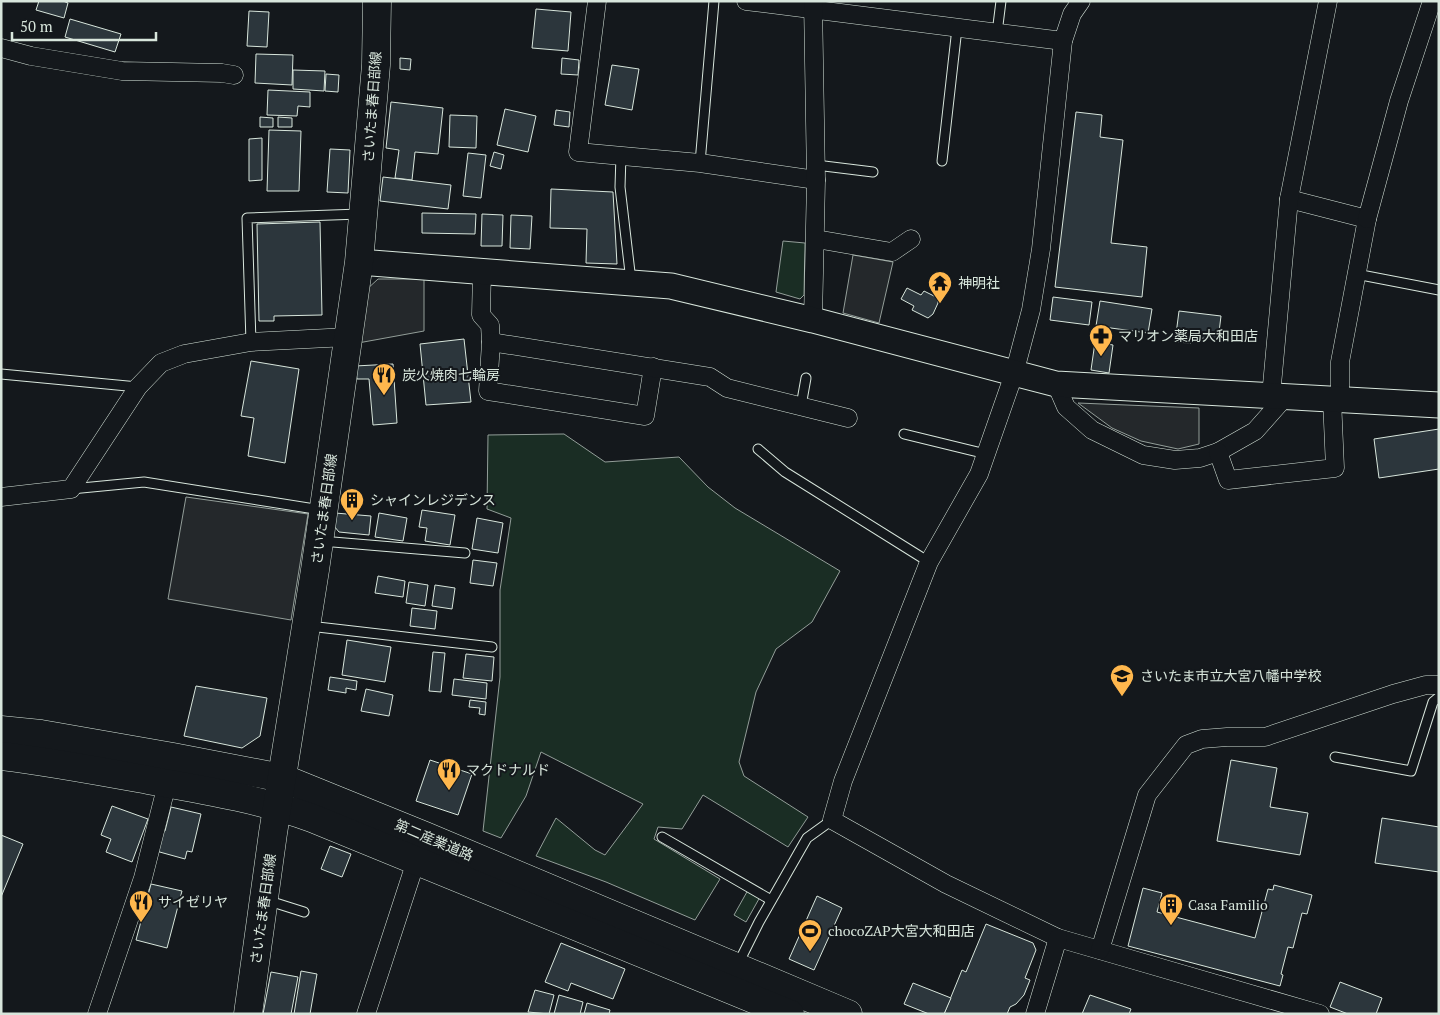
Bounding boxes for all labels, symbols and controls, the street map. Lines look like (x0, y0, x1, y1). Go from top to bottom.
scale bar (12, 10, 156, 42)
text: 50 m (20, 16, 53, 36)
street label: さいたま春日部線 (358, 51, 385, 163)
temple icon: 神明社 (927, 270, 953, 304)
place label: 神明社 (958, 273, 1000, 292)
pharmacy icon: マリオン薬局大和田店 (1088, 323, 1114, 357)
place label: マリオン薬局大和田店 (1118, 326, 1258, 345)
restaurant icon: 炭火焼肉七輪房 (371, 362, 397, 396)
place label: 炭火焼肉七輪房 (402, 365, 500, 384)
street label: さいたま春日部線 (306, 452, 341, 566)
building icon: シャインレジデンス (339, 487, 365, 521)
place label: シャインレジデンス (370, 490, 496, 509)
school or university icon: さいたま市立大宮八幡中学校 (1109, 663, 1135, 697)
place label: さいたま市立大宮八幡中学校 (1140, 666, 1322, 685)
restaurant icon: マクドナルド (436, 757, 462, 791)
place label: マクドナルド (466, 760, 550, 779)
street label: 第二産業道路 (392, 814, 477, 865)
street label: さいたま春日部線 (245, 852, 280, 966)
restaurant icon: サイゼリヤ (128, 889, 154, 923)
place label: サイゼリヤ (158, 892, 228, 911)
building icon: Casa Familio (1158, 892, 1184, 926)
place label: Casa Familio (1188, 895, 1268, 914)
sports icon: chocoZAP大宮大和田店 (797, 918, 823, 952)
place label: chocoZAP大宮大和田店 (828, 921, 975, 940)

